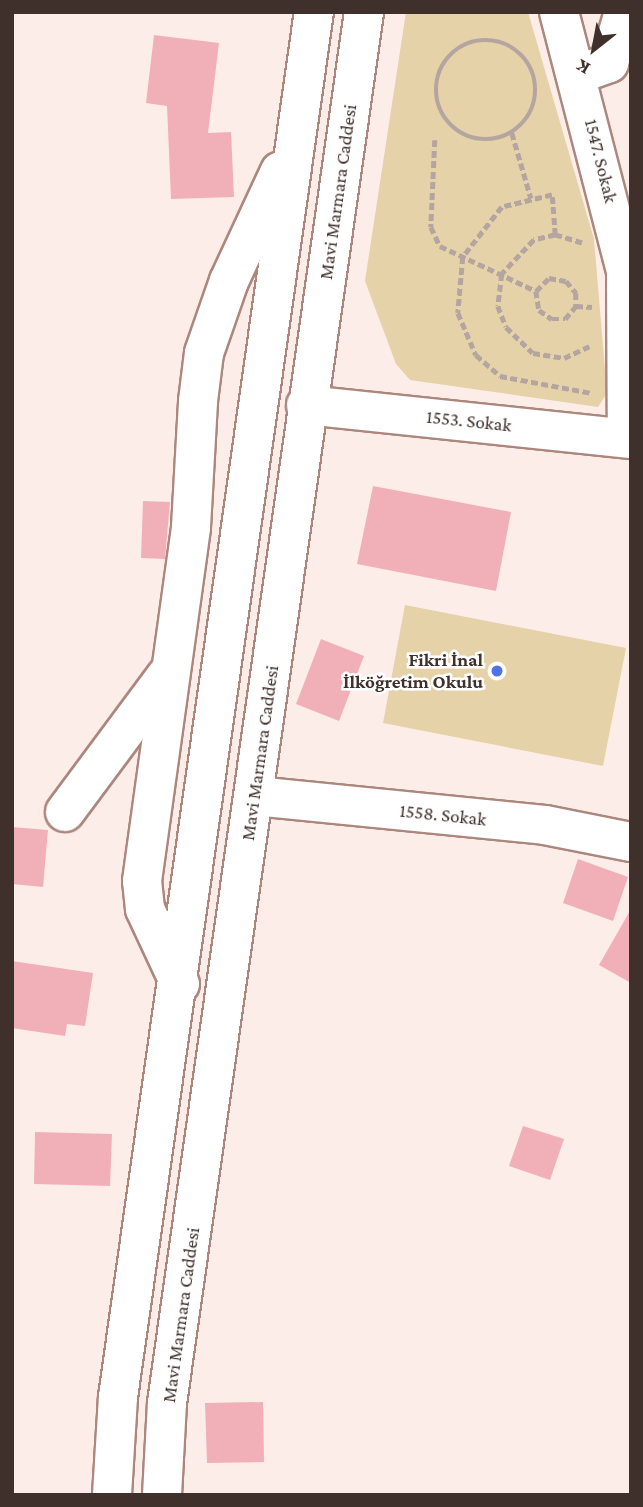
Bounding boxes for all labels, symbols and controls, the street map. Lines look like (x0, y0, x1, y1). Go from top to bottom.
north arrow (559, 14, 629, 84)
text: K (572, 55, 594, 80)
street label: Mavi Marmara Caddesi (314, 103, 362, 281)
street label: 1547. Sokak (580, 117, 622, 205)
street label: 1553. Sokak (425, 405, 513, 437)
place label: Fikri İnal İlköğretim Okulu (343, 649, 483, 693)
marker: Fikri İnal İlköğretim Okulu (489, 663, 505, 679)
street label: Mavi Marmara Caddesi (236, 664, 284, 842)
street label: 1558. Sokak (398, 799, 488, 831)
street label: Mavi Marmara Caddesi (157, 1226, 205, 1404)

